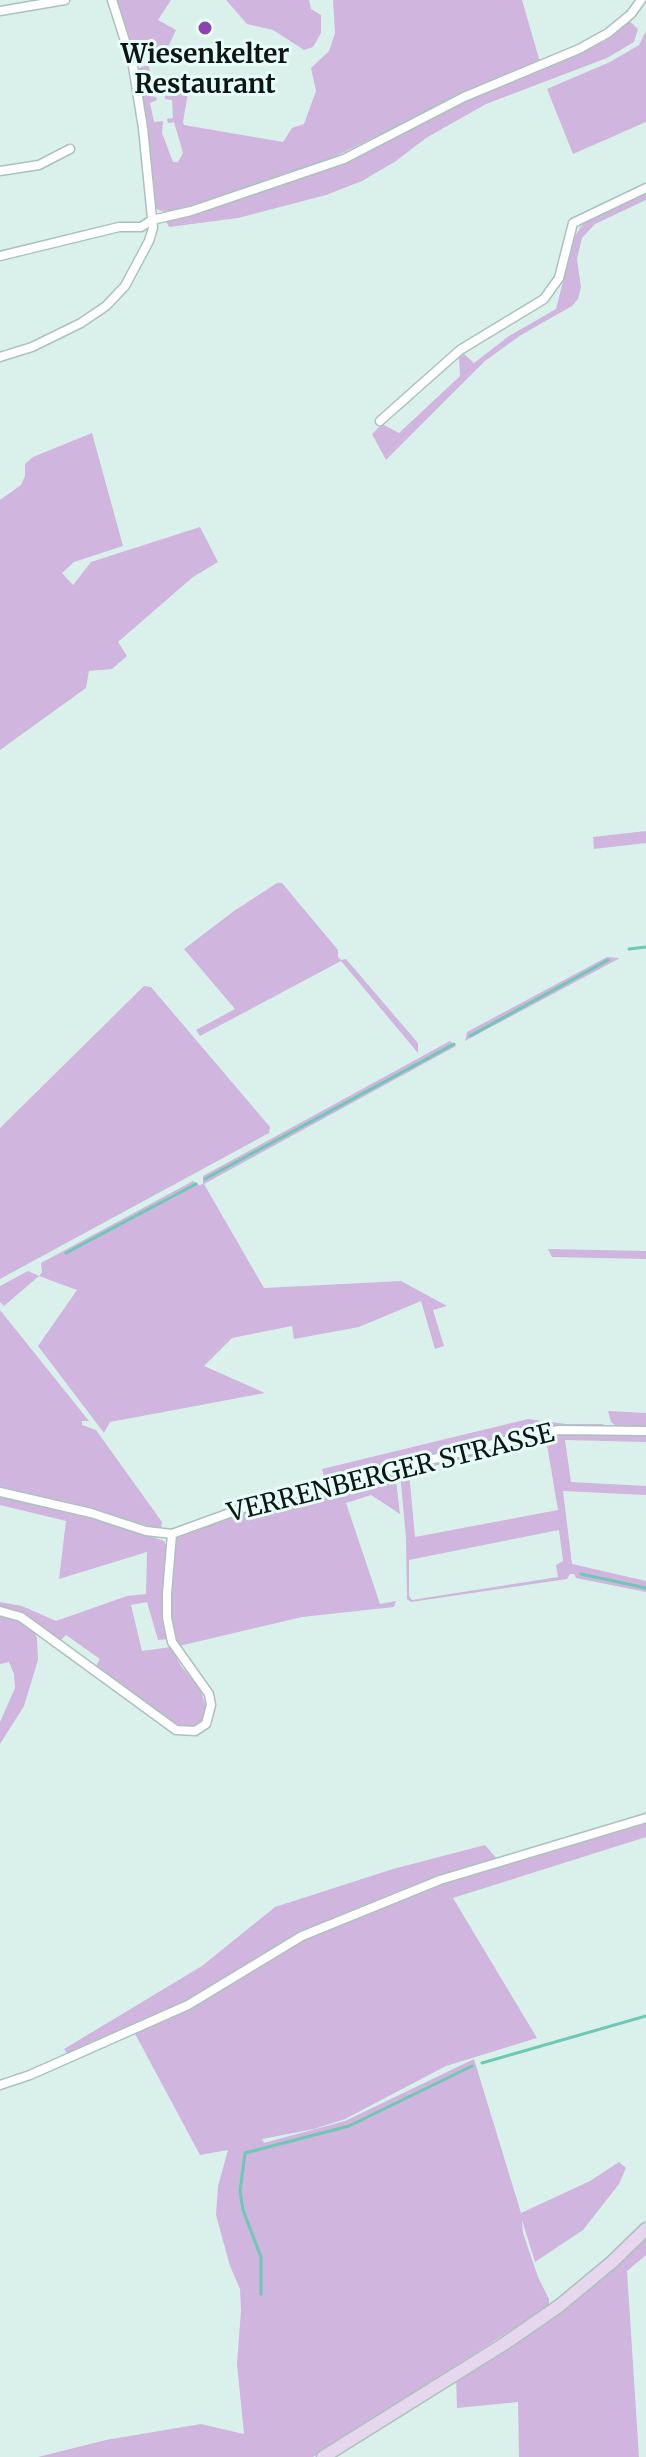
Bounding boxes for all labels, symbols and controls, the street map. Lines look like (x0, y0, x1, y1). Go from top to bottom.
marker: Wiesenkelter Restaurant (196, 19, 214, 37)
place label: Wiesenkelter Restaurant (121, 40, 289, 102)
street label: VERRENBERGER STRASSE (224, 1418, 558, 1530)

